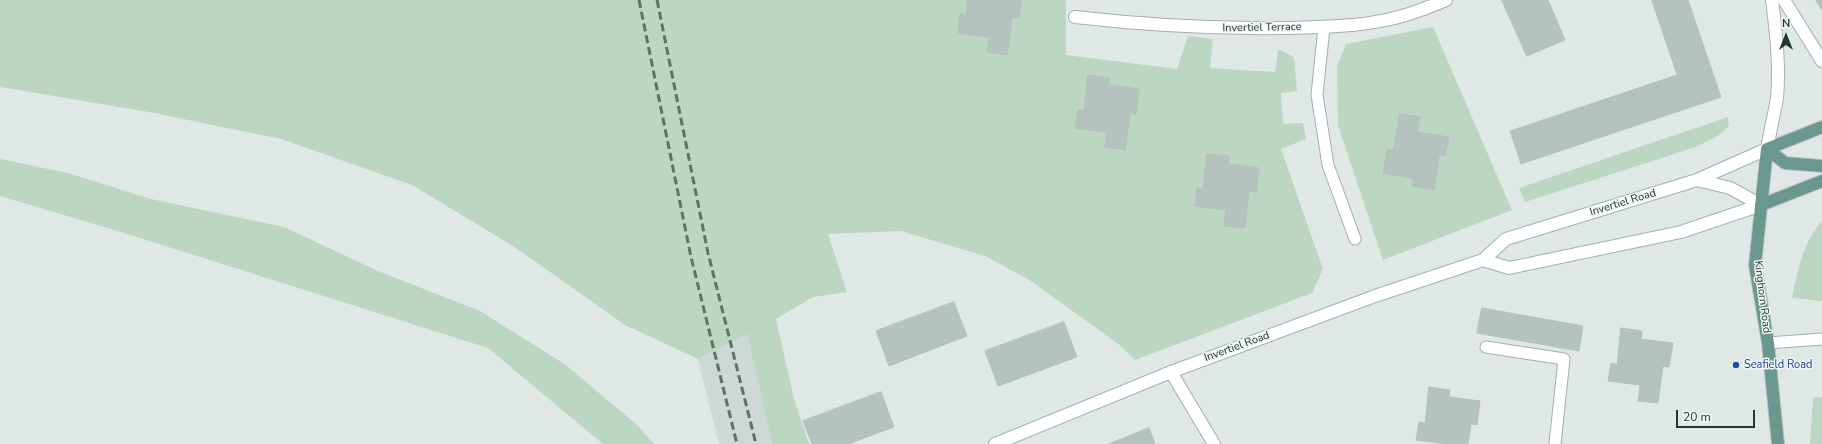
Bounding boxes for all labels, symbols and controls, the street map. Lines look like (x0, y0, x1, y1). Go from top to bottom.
north arrow (1766, 16, 1806, 56)
text: N (1782, 16, 1790, 31)
street label: Invertiel Terrace (1222, 21, 1302, 35)
street label: Invertiel Road (1588, 187, 1658, 219)
street label: Kinghorn Road (1751, 260, 1773, 334)
street label: Invertiel Road (1203, 329, 1271, 365)
place label: Seafield Road (1744, 358, 1812, 372)
marker: Seafield Road (1731, 360, 1741, 370)
scale bar (1678, 402, 1757, 428)
text: 20 m (1683, 409, 1711, 425)

